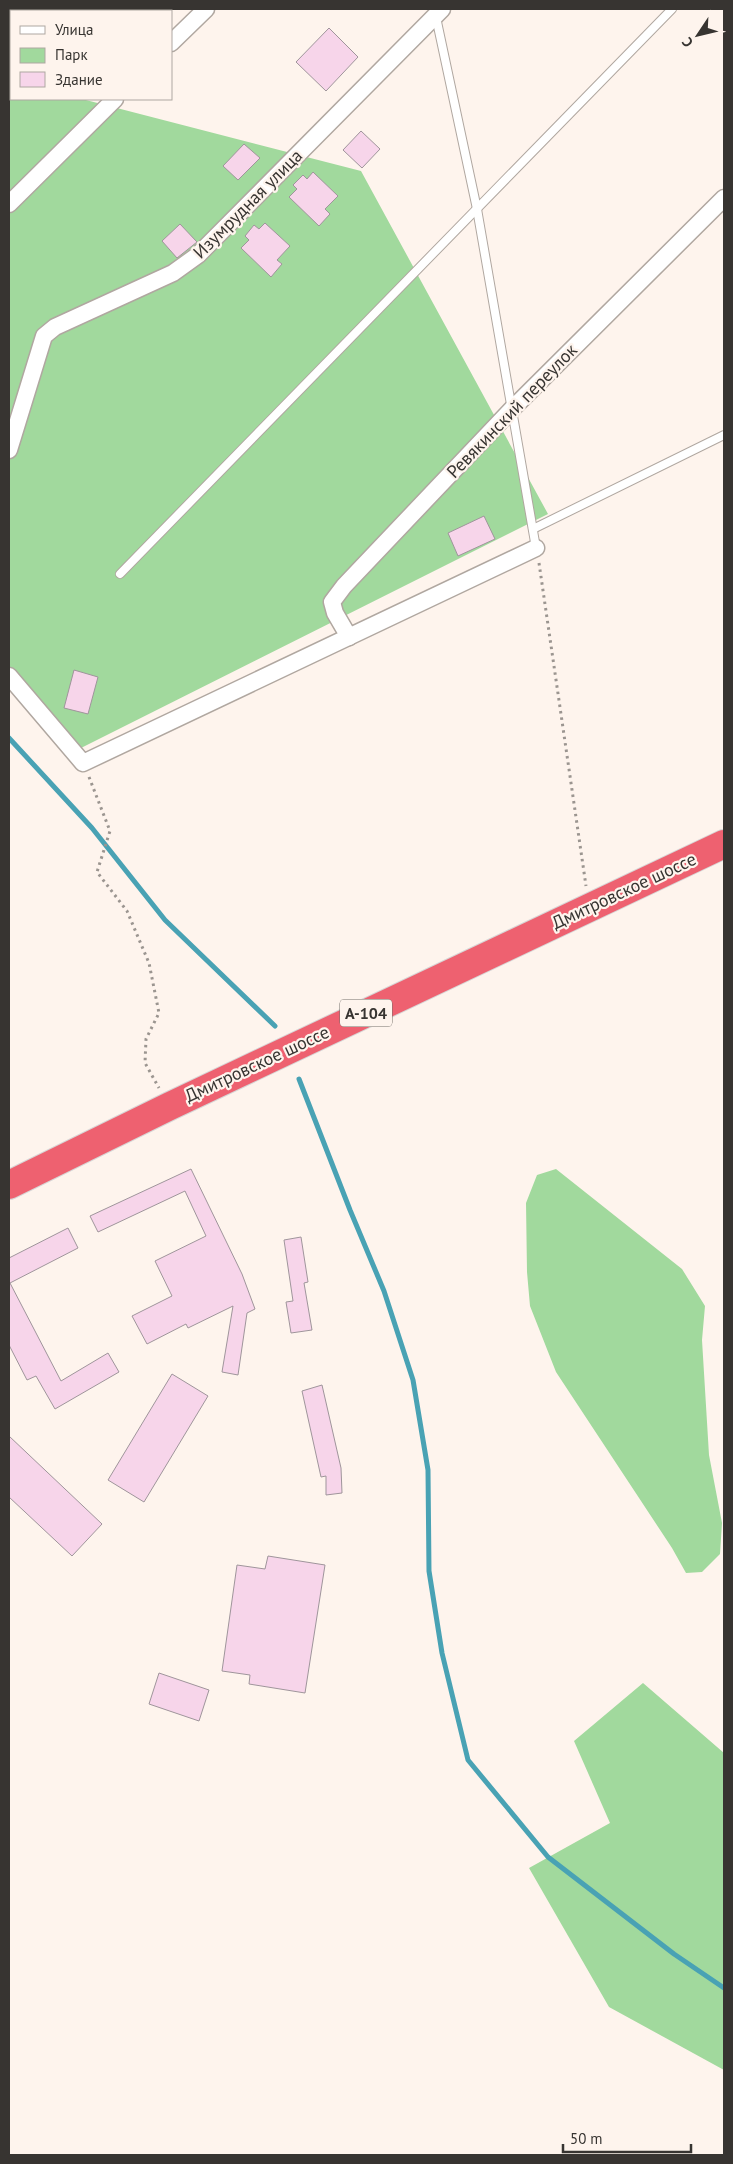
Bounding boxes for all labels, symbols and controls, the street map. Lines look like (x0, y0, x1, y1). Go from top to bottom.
legend (10, 10, 172, 100)
north arrow (673, 10, 723, 60)
text: Улица (55, 20, 93, 39)
text: С (678, 34, 697, 51)
text: Парк (55, 45, 88, 64)
text: Здание (55, 70, 103, 89)
street label: Изумрудная улица (188, 144, 307, 263)
street label: Ревякинский переулок (441, 338, 582, 483)
street label: Дмитровское шоссе (548, 847, 700, 934)
road number: А-104 (340, 1000, 392, 1026)
street label: Дмитровское шоссе (181, 1020, 333, 1107)
scale bar (563, 2122, 690, 2154)
text: 50 m (570, 2129, 603, 2148)

